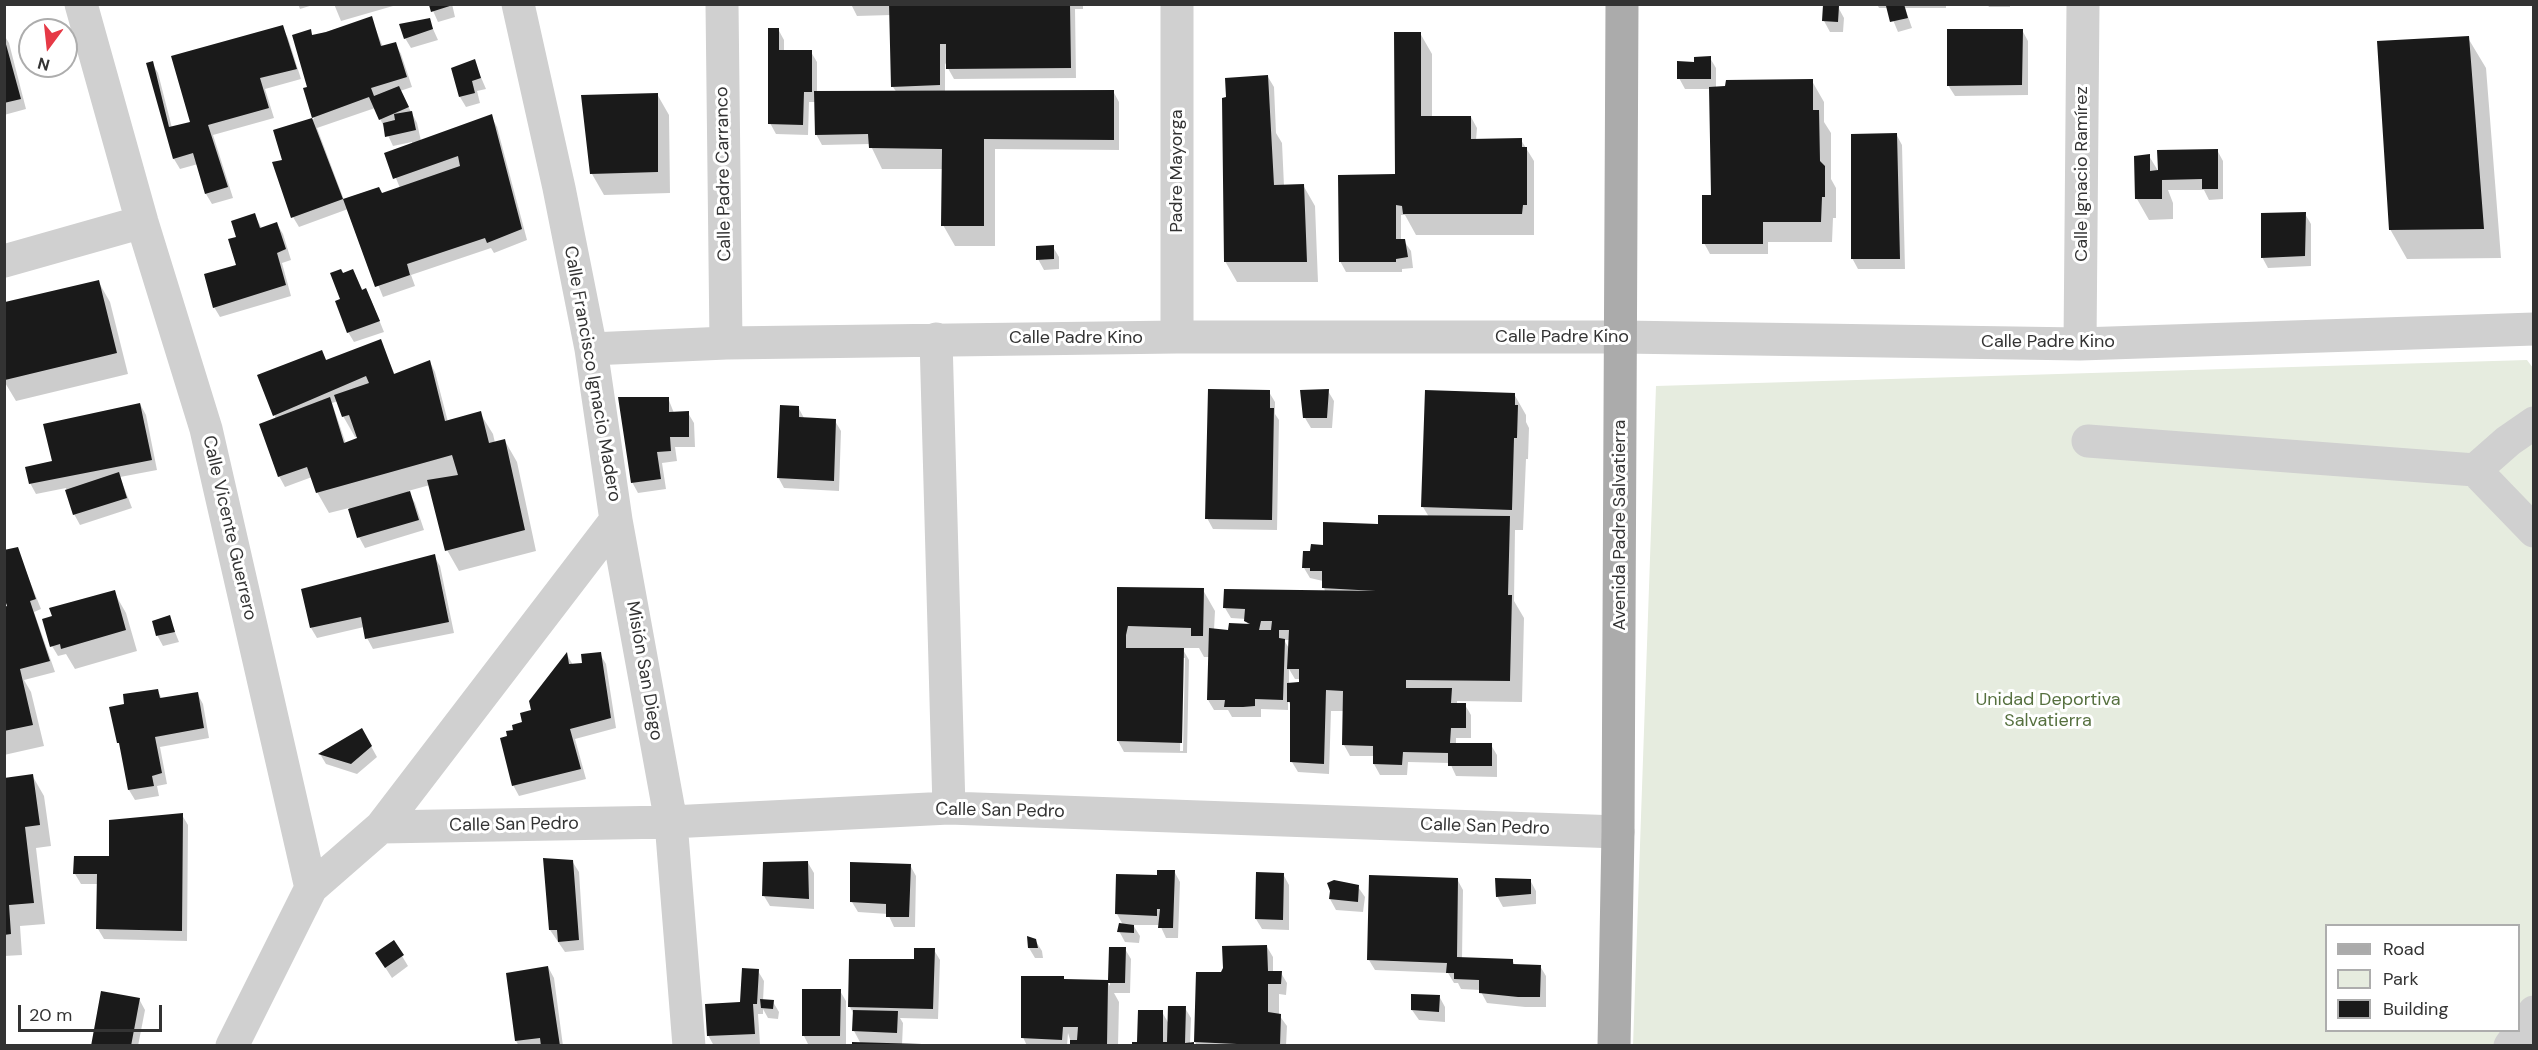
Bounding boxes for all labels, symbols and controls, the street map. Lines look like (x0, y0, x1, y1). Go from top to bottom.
north arrow (18, 18, 78, 78)
text: N (35, 52, 52, 76)
street label: Calle Padre Carranco (712, 86, 736, 262)
street label: Calle Ignacio Ramírez (2071, 86, 2093, 262)
street label: Padre Mayorga (1166, 109, 1188, 233)
street label: Calle Francisco Ignacio Madero (559, 244, 625, 504)
street label: Calle Padre Kino (1495, 326, 1629, 348)
street label: Calle Padre Kino (1009, 327, 1143, 349)
street label: Calle Padre Kino (1981, 331, 2115, 353)
street label: Avenida Padre Salvatierra (1609, 420, 1631, 630)
street label: Calle Vicente Guerrero (197, 433, 261, 623)
street label: Misión San Diego (621, 600, 667, 742)
park label: Unidad Deportiva Salvatierra (1975, 689, 2121, 732)
street label: Calle San Pedro (935, 799, 1065, 823)
street label: Calle San Pedro (449, 813, 579, 837)
street label: Calle San Pedro (1420, 814, 1550, 840)
legend (2325, 924, 2520, 1032)
text: Road (2383, 937, 2425, 961)
text: Park (2383, 967, 2419, 991)
scale bar (21, 993, 165, 1031)
text: Building (2383, 997, 2448, 1021)
text: 20 m (29, 1003, 72, 1027)

